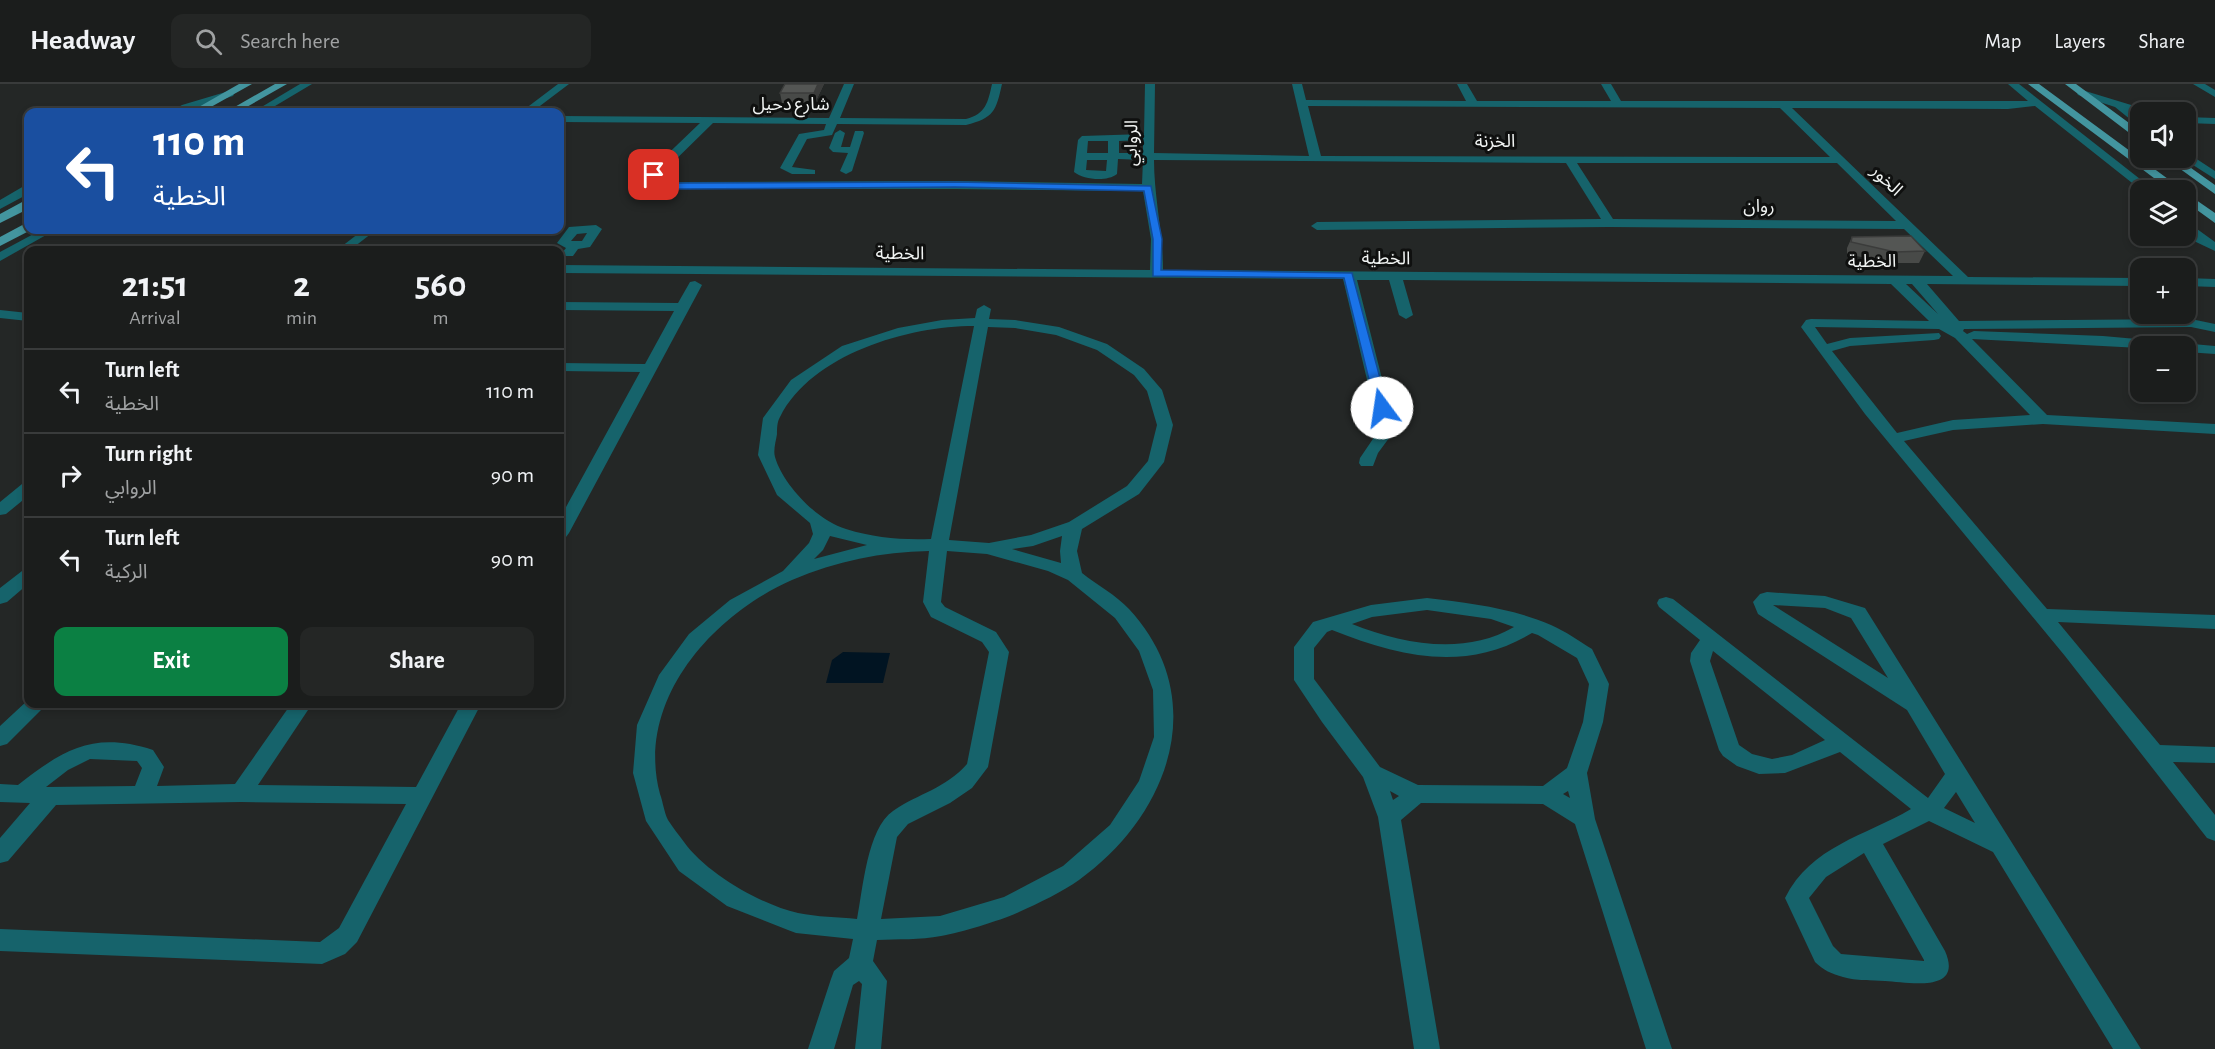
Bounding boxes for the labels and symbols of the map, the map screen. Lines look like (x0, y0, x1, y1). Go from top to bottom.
street label: شارع دحيل (752, 96, 830, 118)
street label: الروابي (1123, 120, 1145, 166)
street label: الخزنة (1475, 133, 1515, 152)
pin (628, 149, 679, 200)
street label: الخور (1866, 161, 1905, 200)
street label: روان (1743, 198, 1775, 217)
street label: الخطية (875, 245, 924, 263)
street label: الخطية (1361, 250, 1410, 268)
street label: الخطية (1848, 253, 1896, 271)
position arrow (1350, 376, 1414, 440)

